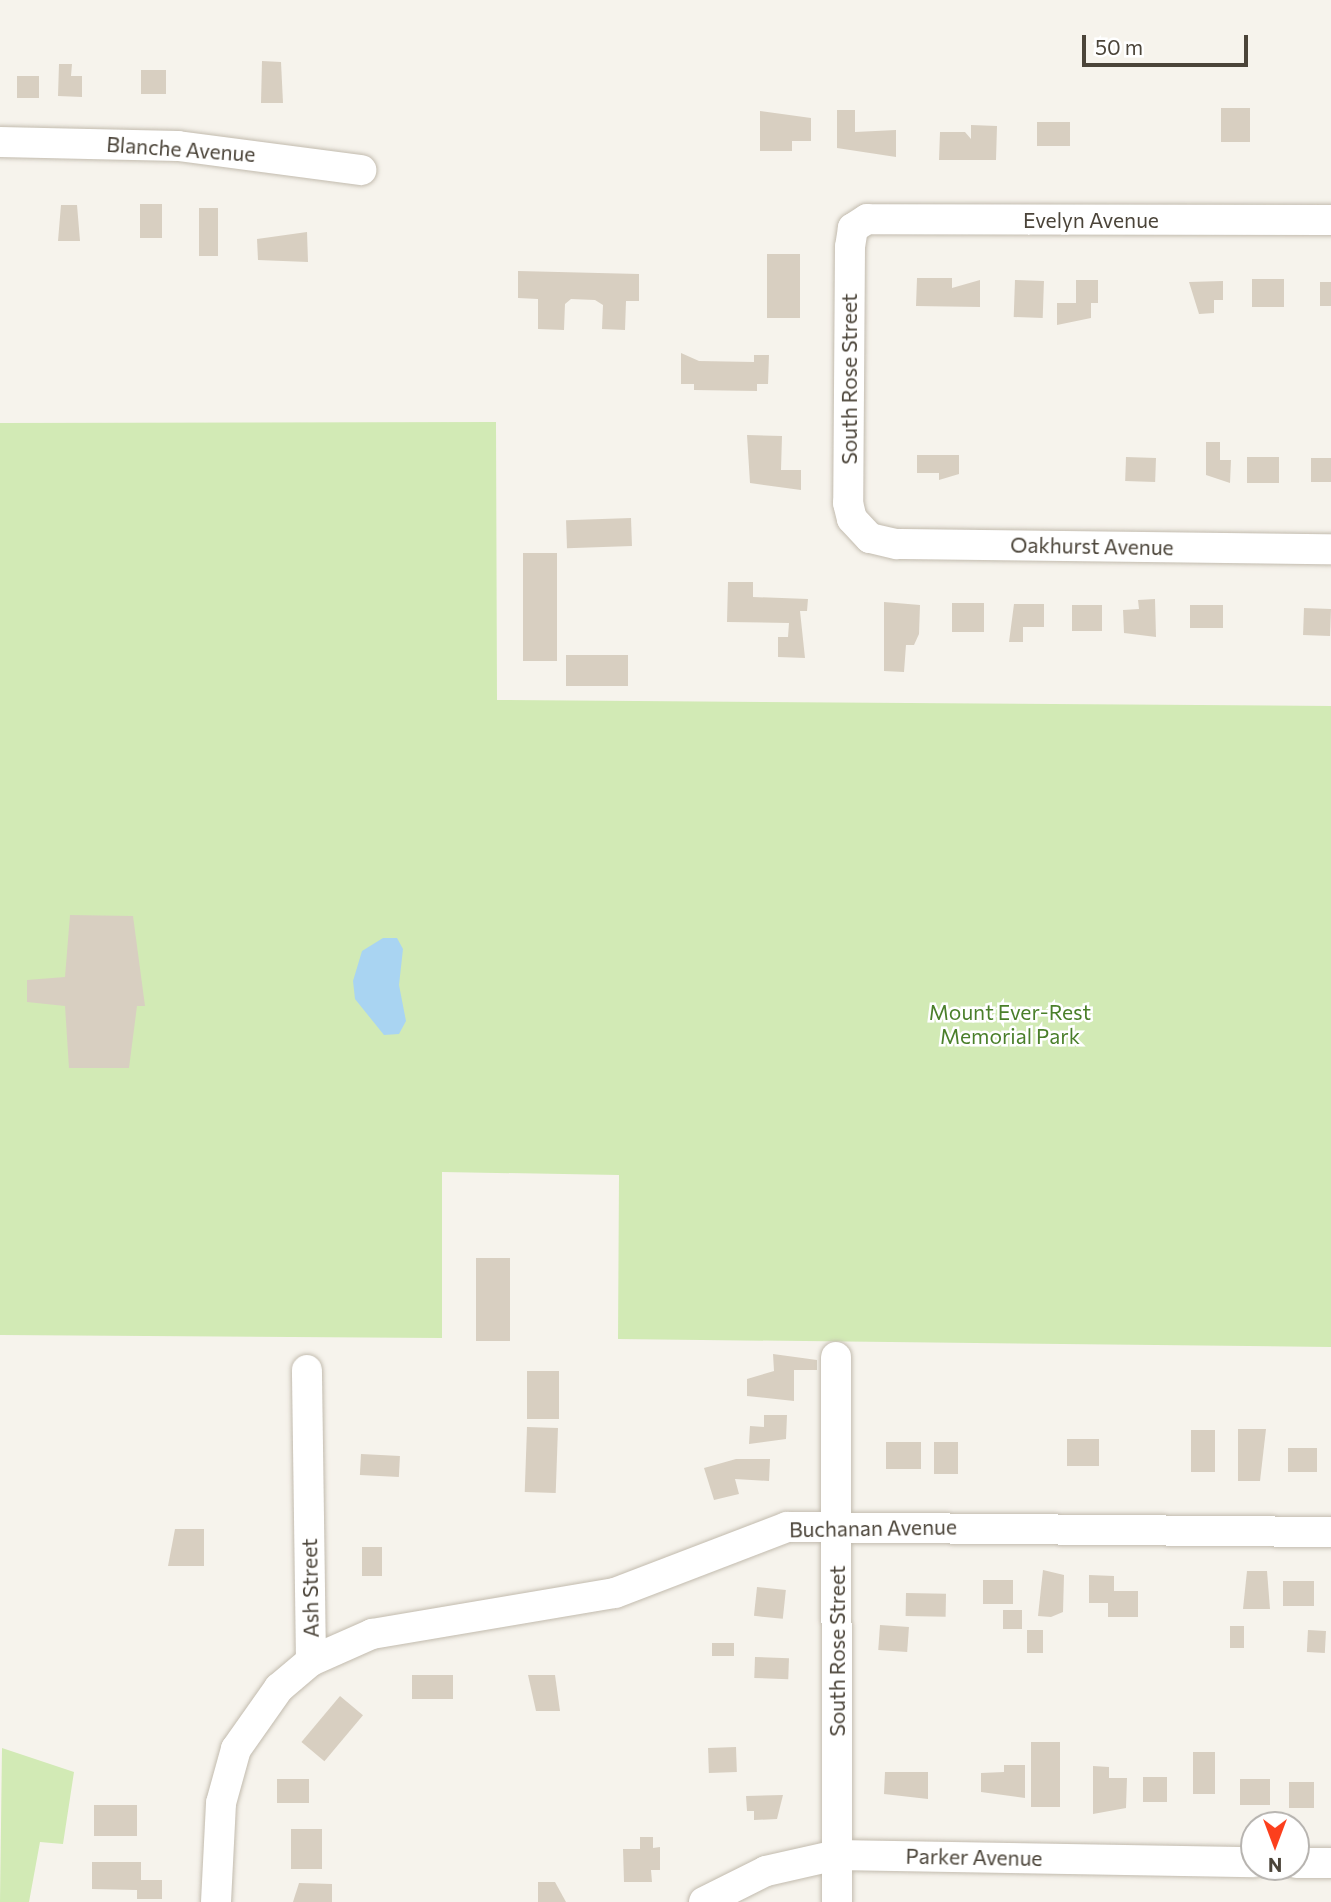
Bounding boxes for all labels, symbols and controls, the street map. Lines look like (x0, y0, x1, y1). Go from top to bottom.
scale bar (1086, 21, 1252, 65)
text: 50 m (1095, 34, 1143, 59)
street label: Blanche Avenue (106, 131, 256, 167)
street label: Evelyn Avenue (1023, 207, 1159, 233)
street label: South Rose Street (836, 294, 862, 464)
street label: Oakhurst Avenue (1010, 532, 1174, 560)
park label: Mount Ever-Rest Memorial Park (929, 999, 1091, 1049)
street label: Buchanan Avenue (789, 1514, 957, 1542)
street label: Ash Street (297, 1538, 323, 1638)
street label: South Rose Street (824, 1566, 850, 1736)
north arrow (1240, 1811, 1310, 1881)
street label: Parker Avenue (905, 1843, 1043, 1871)
text: N (1268, 1854, 1282, 1877)

